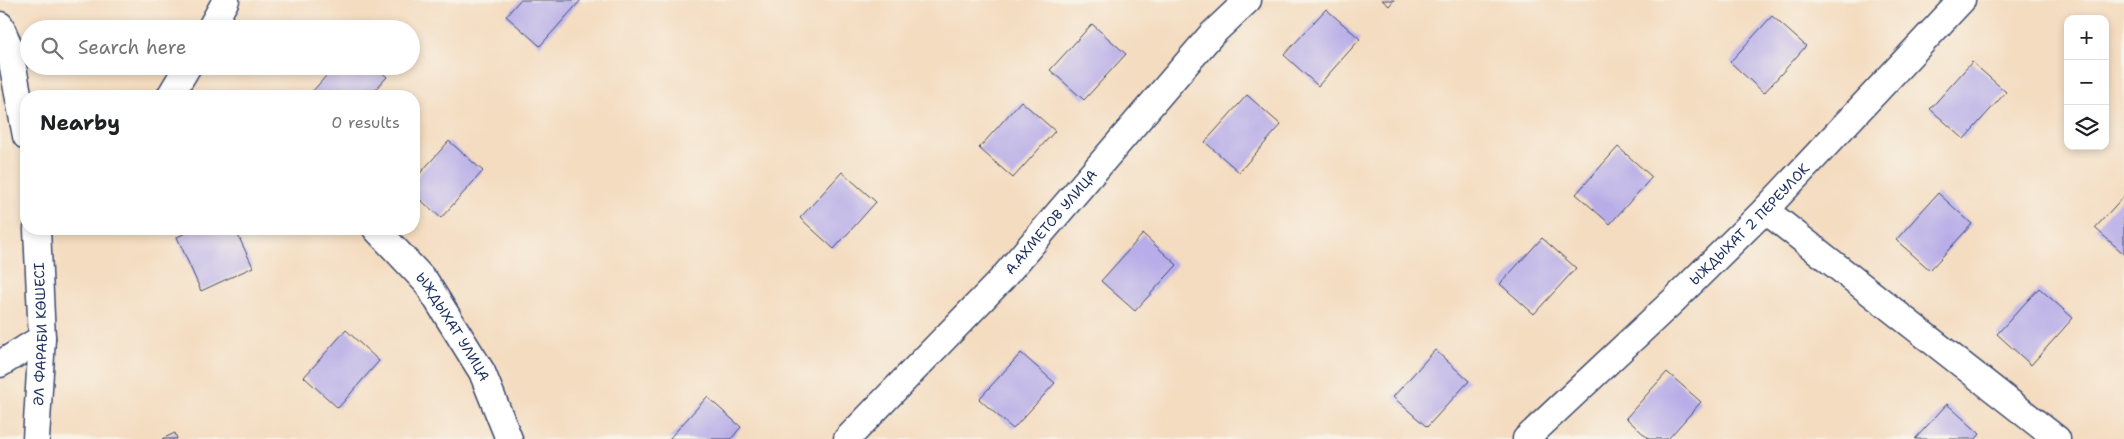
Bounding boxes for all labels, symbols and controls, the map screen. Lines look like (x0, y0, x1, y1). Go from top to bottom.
map controls (2064, 15, 2109, 150)
button: + (2064, 15, 2109, 60)
search box (20, 20, 420, 75)
icon: search (38, 34, 66, 62)
text: Search here (78, 35, 187, 60)
button: − (2064, 60, 2109, 105)
button: layers (2064, 105, 2109, 150)
text: Nearby (40, 109, 120, 137)
text: 0 results (331, 112, 400, 133)
street label: ЫЖДЫХАТ 2 ПЕРЕУЛОК (1685, 159, 1813, 289)
street label: А.АХМЕТОВ УЛИЦА (1001, 166, 1101, 278)
street label: ӘЛ ФАРАБИ КӨШЕСІ (29, 262, 51, 406)
street label: ЫЖДЫХАТ УЛИЦА (412, 268, 494, 384)

